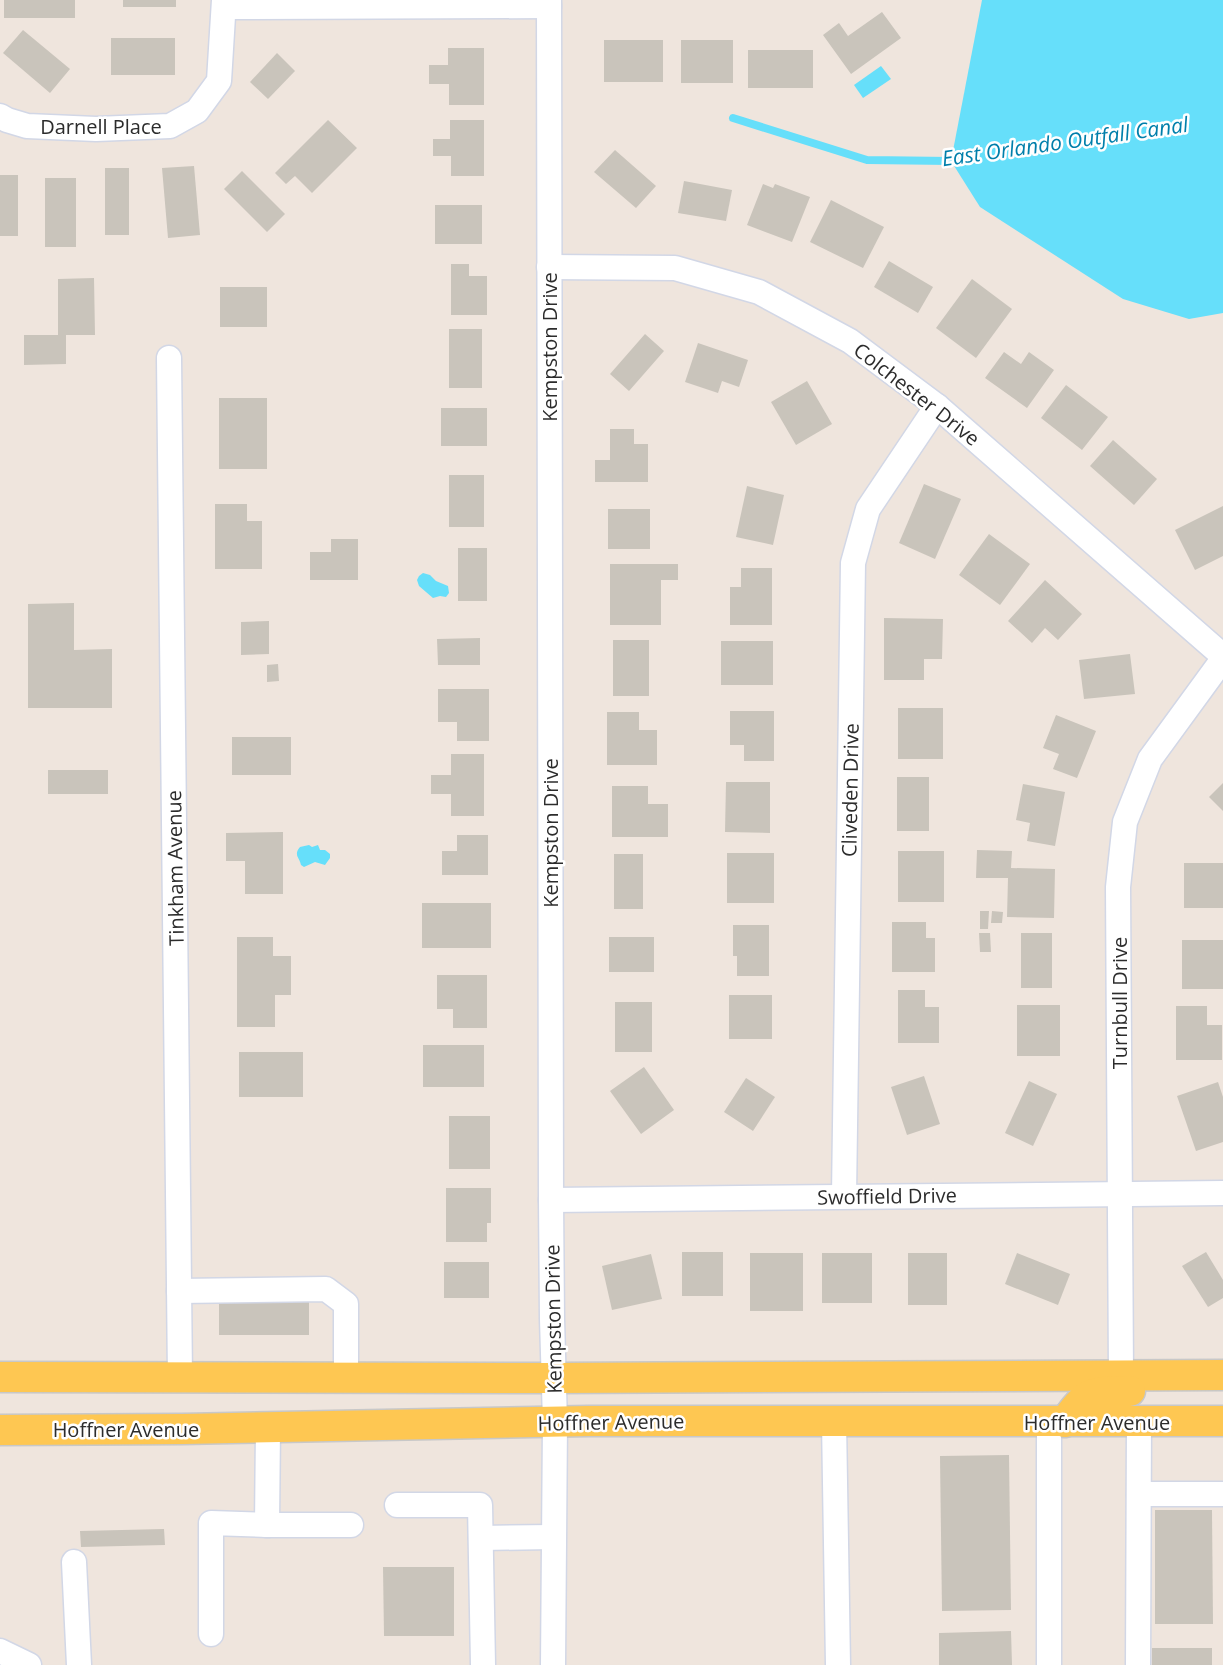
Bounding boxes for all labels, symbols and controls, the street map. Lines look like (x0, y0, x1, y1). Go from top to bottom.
water label: East Orlando Outfall Canal (940, 110, 1191, 172)
street label: Darnell Place (40, 113, 162, 140)
street label: Kempston Drive (536, 272, 563, 422)
street label: Colchester Drive (848, 336, 986, 452)
street label: Cliveden Drive (835, 723, 865, 857)
street label: Kempston Drive (537, 758, 564, 908)
street label: Tinkham Avenue (160, 790, 190, 946)
street label: Turnbull Drive (1106, 937, 1133, 1069)
street label: Swoffield Drive (817, 1181, 957, 1211)
street label: Kempston Drive (538, 1244, 568, 1394)
street label: Hoffner Avenue (537, 1407, 685, 1437)
street label: Hoffner Avenue (1024, 1409, 1170, 1436)
street label: Hoffner Avenue (53, 1416, 199, 1443)

